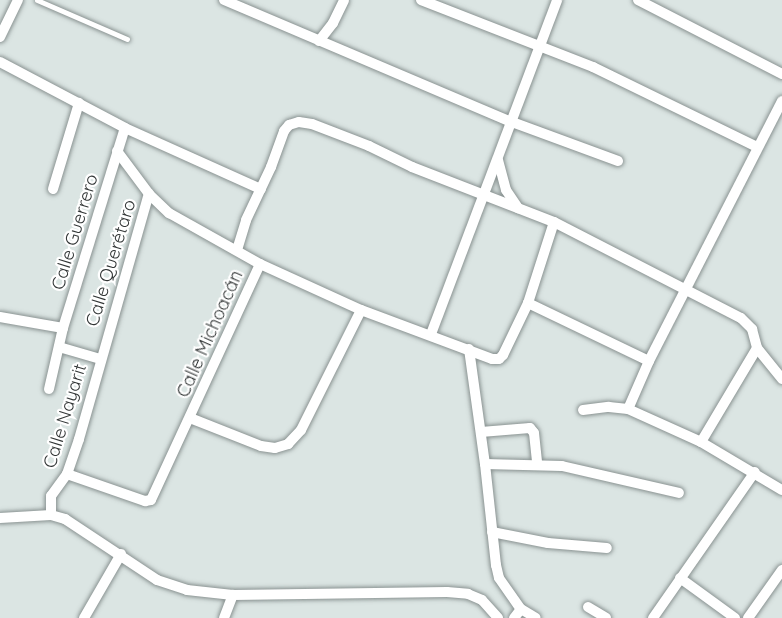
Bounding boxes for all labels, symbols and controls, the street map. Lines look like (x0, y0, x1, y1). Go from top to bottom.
street label: Calle Guerrero (47, 172, 103, 292)
street label: Calle Querétaro (81, 197, 141, 329)
street label: Calle Michoacán (172, 267, 248, 401)
street label: Calle Nayarit (39, 361, 91, 471)

